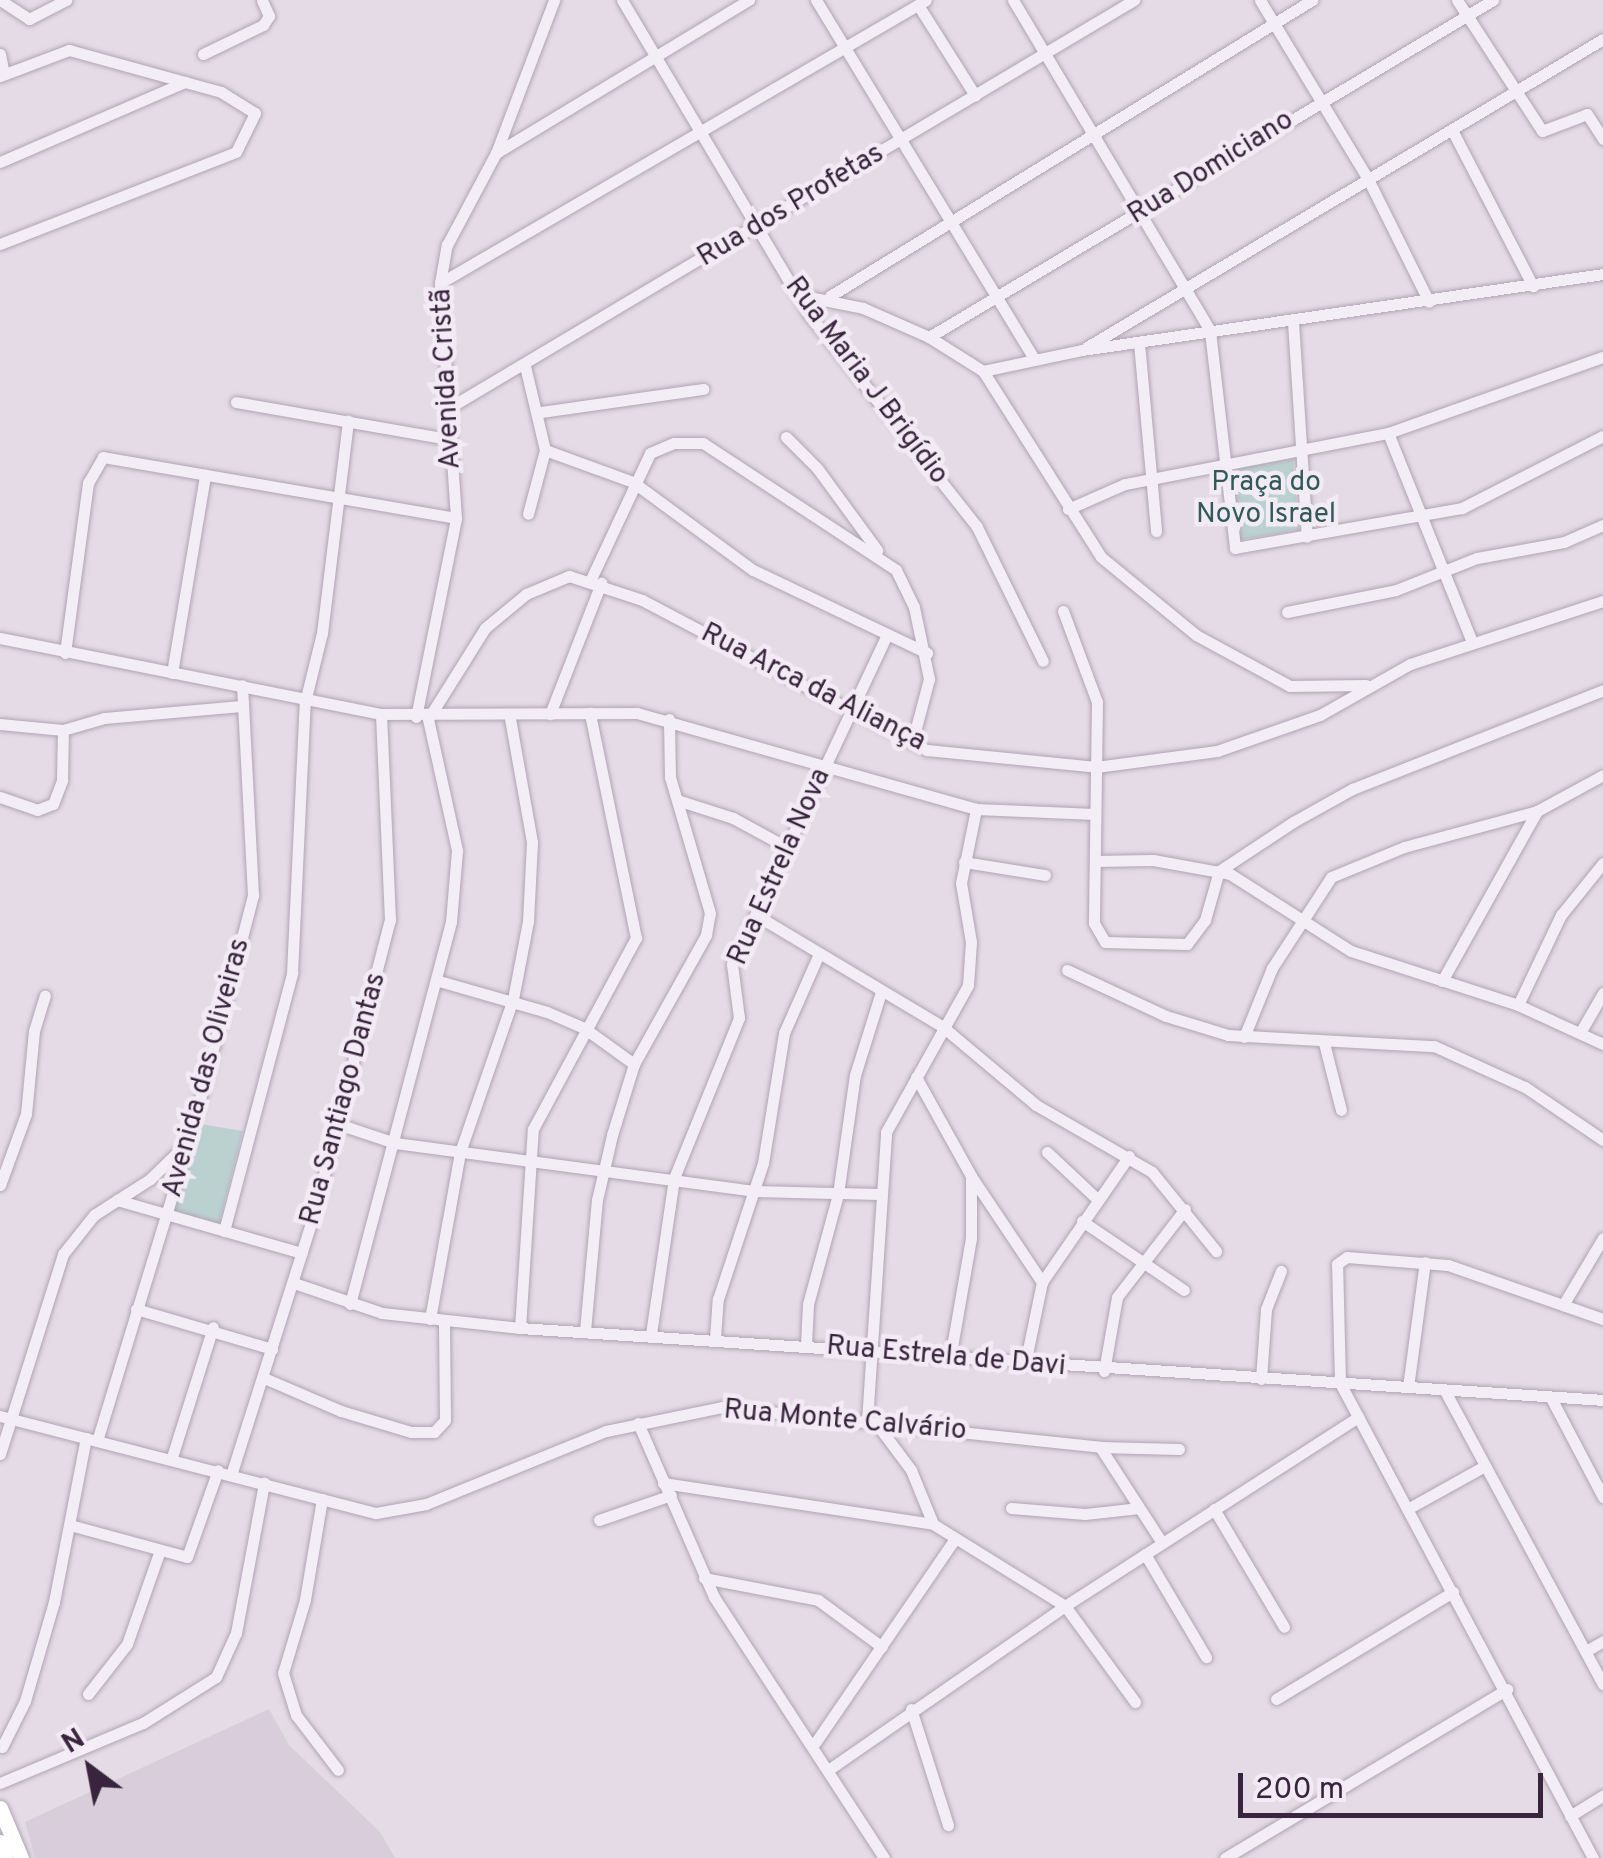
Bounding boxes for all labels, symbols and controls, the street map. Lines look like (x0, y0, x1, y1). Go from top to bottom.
street label: Rua Domiciano (1122, 104, 1300, 232)
street label: Rua dos Profetas (692, 137, 890, 275)
street label: Rua Maria J Brigídio (777, 271, 955, 491)
street label: Avenida Cristã (425, 288, 469, 470)
park label: Praça do Novo Israel (1196, 466, 1336, 532)
street label: Rua Arca da Aliança (694, 616, 932, 760)
street label: Rua Estrela Nova (722, 763, 838, 971)
street label: Avenida das Oliveiras (156, 935, 258, 1201)
street label: Rua Santiago Dantas (294, 969, 394, 1229)
street label: Rua Estrela de Davi (825, 1330, 1067, 1384)
street label: Rua Monte Calvário (722, 1394, 968, 1448)
north arrow (40, 1718, 140, 1818)
text: N (56, 1722, 92, 1763)
scale bar (1243, 1753, 1548, 1815)
text: 200 m (1255, 1772, 1344, 1809)

